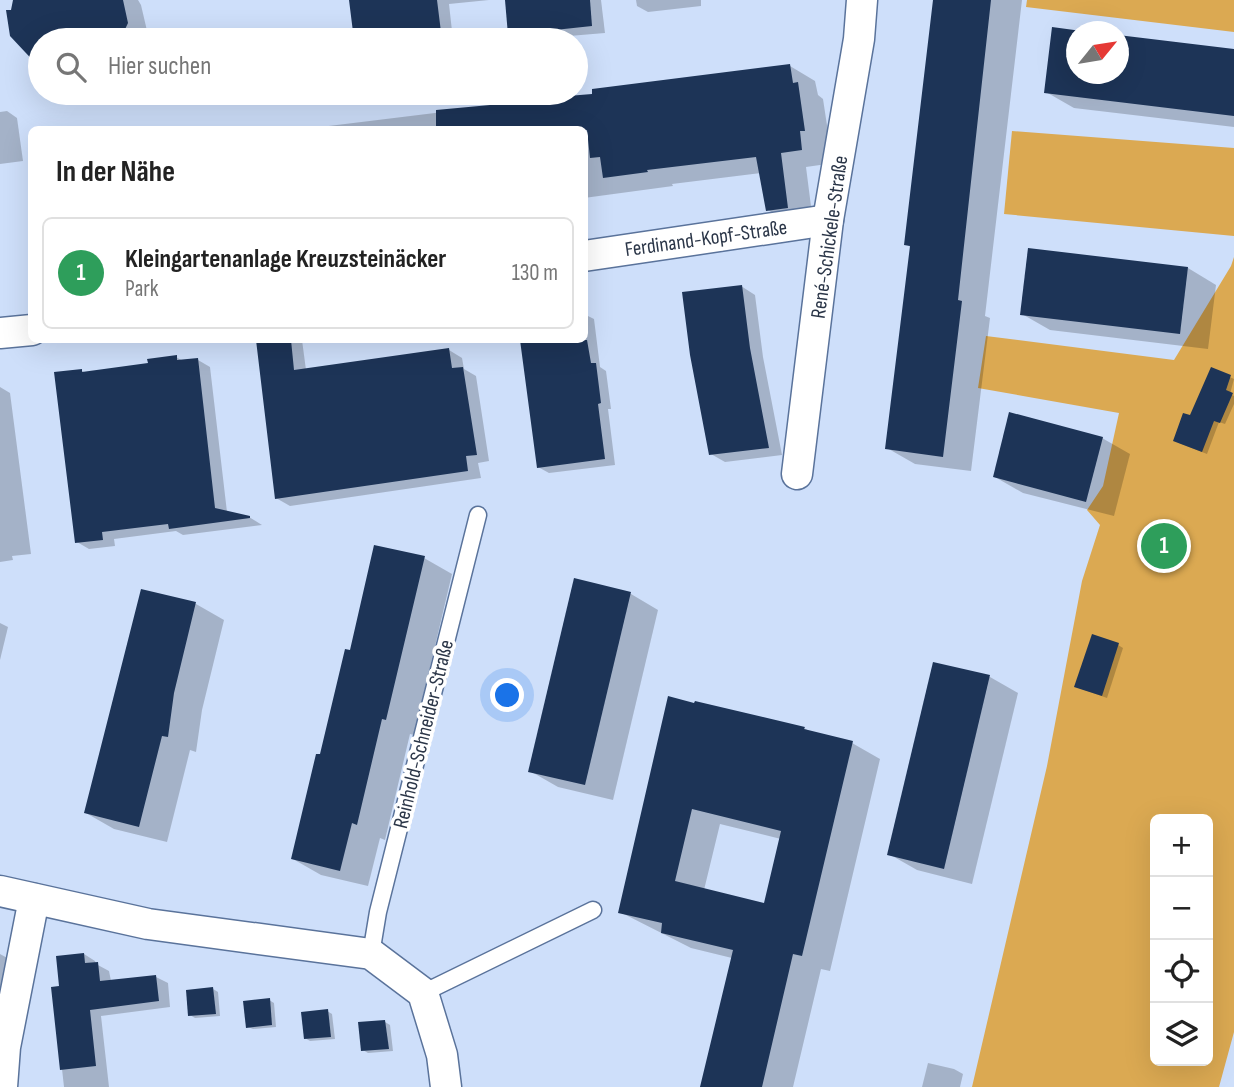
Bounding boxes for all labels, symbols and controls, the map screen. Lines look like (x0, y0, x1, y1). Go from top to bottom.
north arrow (1066, 21, 1129, 84)
search box (28, 28, 588, 105)
icon: search (52, 48, 90, 86)
text: Hier suchen (108, 51, 211, 82)
text: In der Nähe (56, 154, 175, 190)
street label: René-Schickele-Straße (806, 154, 853, 320)
street label: Ferdinand-Kopf-Straße (623, 215, 789, 262)
text: Kleingartenanlage Kreuzsteinäcker (125, 244, 446, 275)
text: 1 (76, 259, 86, 287)
text: 130 m (512, 259, 558, 287)
text: Park (125, 275, 159, 303)
pin: 1 (1141, 520, 1187, 572)
street label: Reinhold-Schneider-Straße (388, 637, 459, 831)
your location (490, 678, 524, 712)
map controls (1150, 814, 1213, 1066)
button: + (1150, 814, 1213, 877)
button: − (1150, 877, 1213, 940)
button: locate (1150, 940, 1213, 1003)
button: layers (1150, 1003, 1213, 1066)

